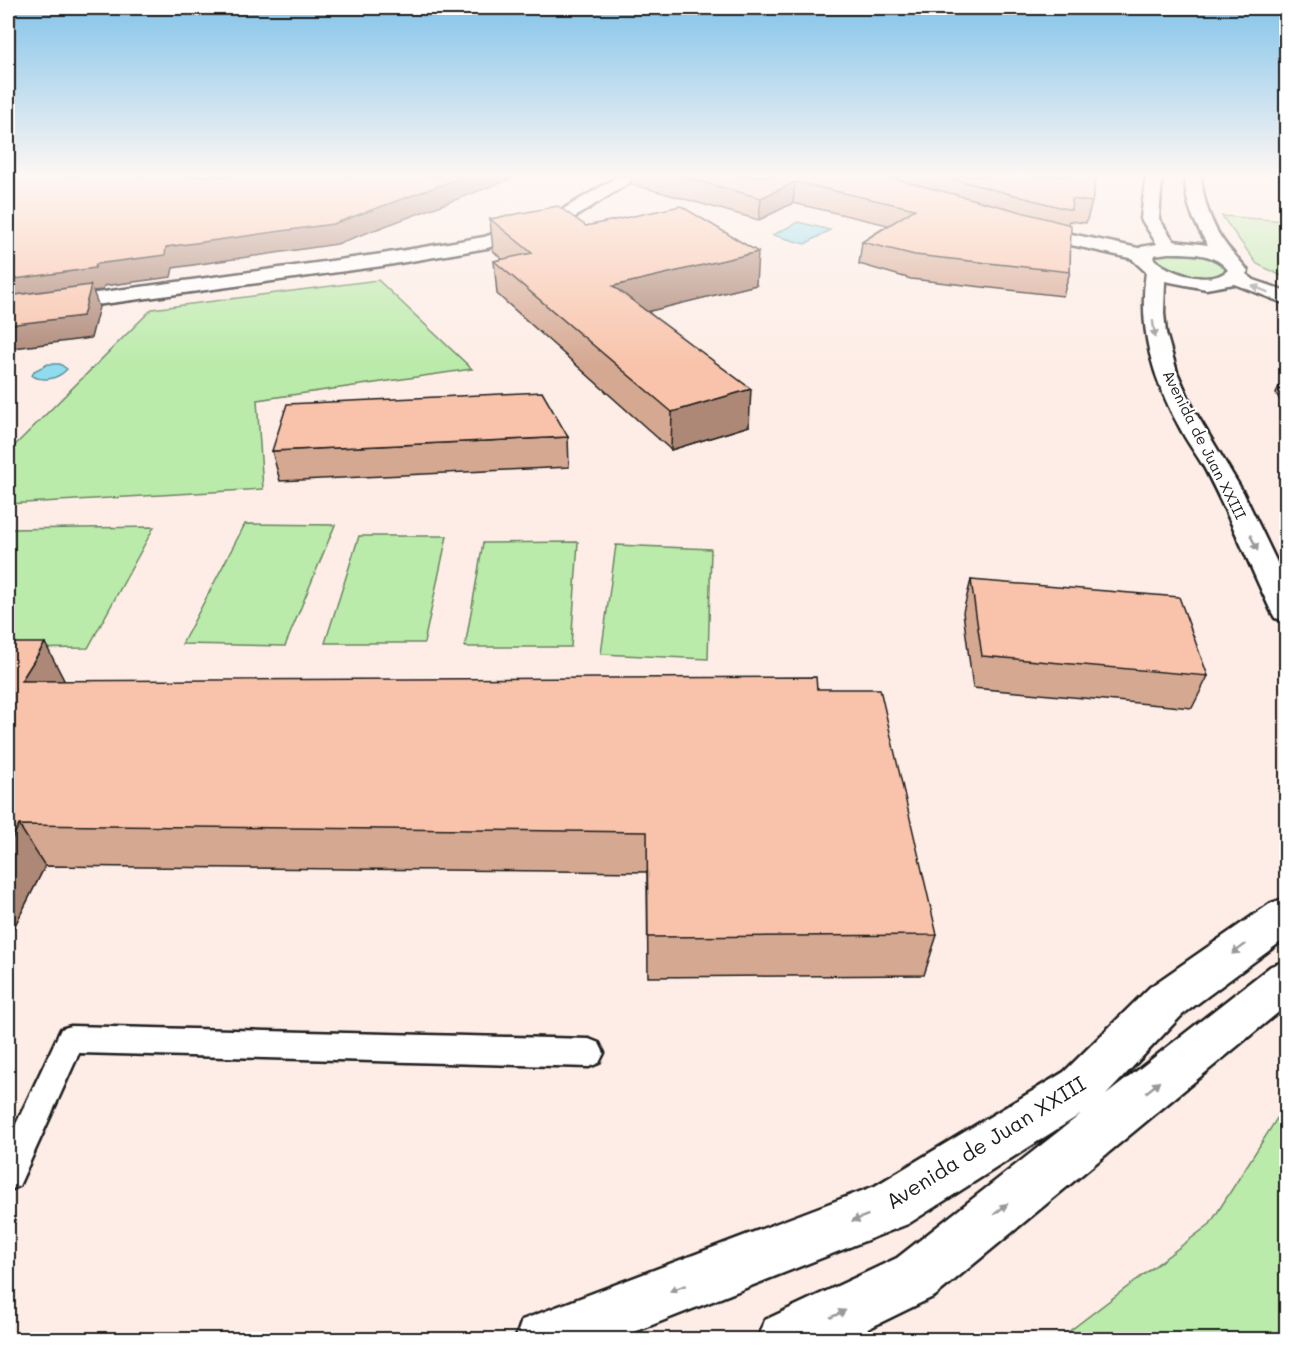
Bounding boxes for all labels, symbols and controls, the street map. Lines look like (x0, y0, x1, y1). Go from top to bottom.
one-way arrow (1251, 284, 1269, 293)
one-way arrow (1150, 320, 1159, 339)
street label: Avenida de Juan XXIII (1159, 367, 1251, 523)
one-way arrow (1249, 534, 1259, 552)
one-way arrow (1232, 943, 1248, 955)
street label: Avenida de Juan XXIII (880, 1069, 1090, 1214)
one-way arrow (1145, 1081, 1161, 1094)
one-way arrow (993, 1202, 1009, 1215)
one-way arrow (851, 1214, 869, 1223)
one-way arrow (669, 1283, 687, 1293)
one-way arrow (830, 1310, 847, 1319)

